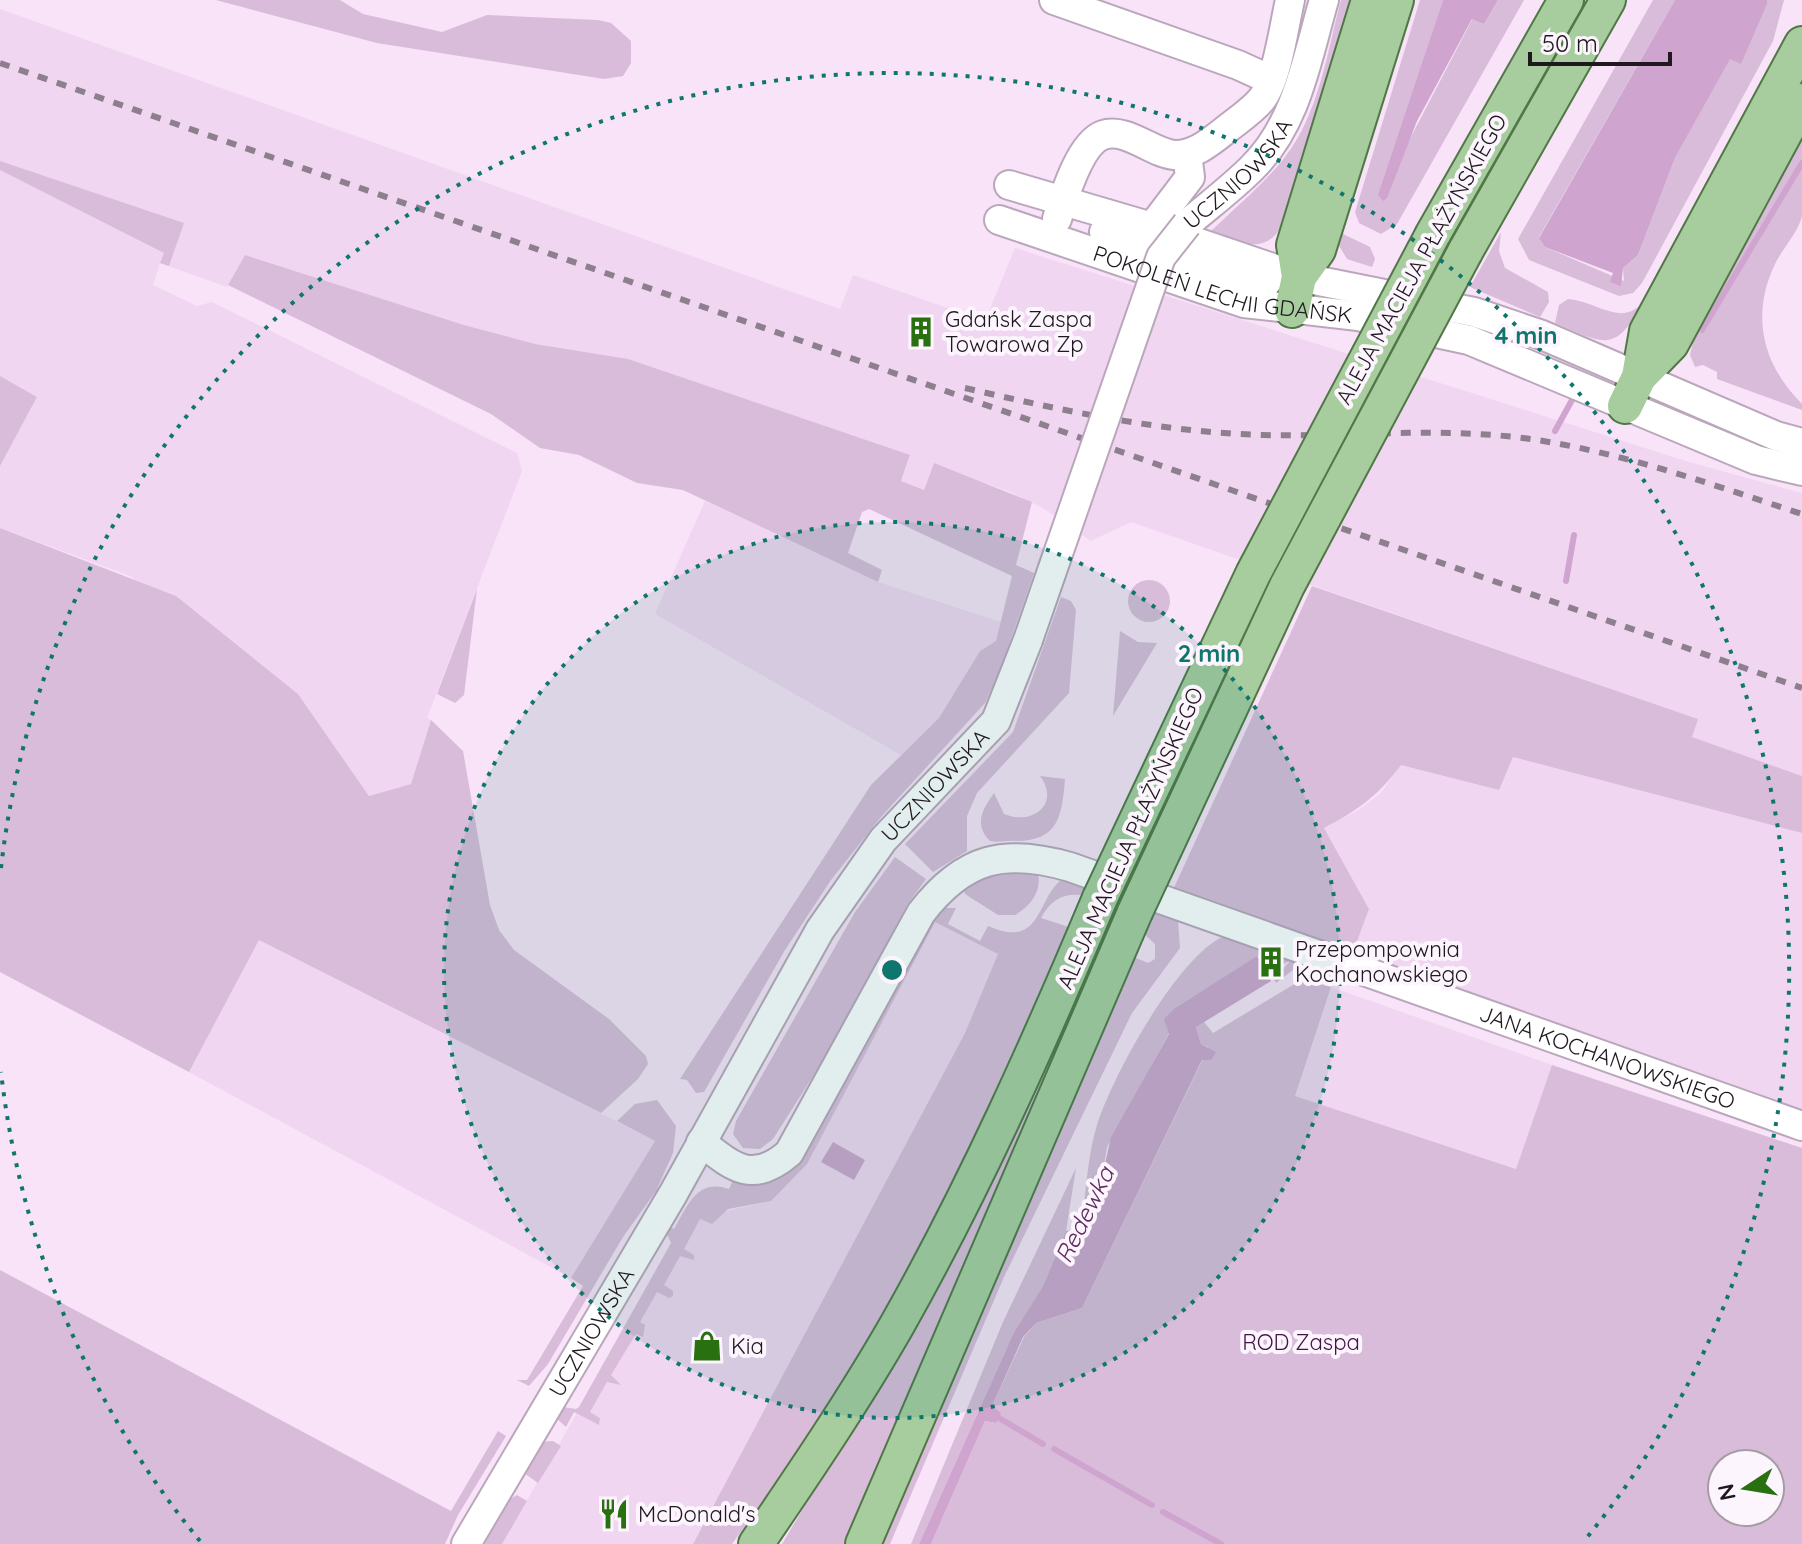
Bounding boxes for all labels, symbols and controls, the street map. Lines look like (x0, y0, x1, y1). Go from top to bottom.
scale bar (1530, 16, 1670, 66)
text: 50 m (1542, 28, 1598, 58)
street label: ALEJA MACIEJA PŁAŻYŃSKIEGO (1329, 109, 1513, 409)
street label: UCZNIOWSKA (1177, 114, 1298, 235)
street label: POKOLEŃ LECHII GDAŃSK (1090, 239, 1354, 329)
place label: Gdańsk Zaspa Towarowa Zp (945, 305, 1092, 358)
building icon: Gdańsk Zaspa Towarowa Zp (904, 315, 938, 349)
text: 4 min (1495, 320, 1557, 350)
text: 2 min (1178, 638, 1240, 668)
street label: ALEJA MACIEJA PŁAŻYŃSKIEGO (1051, 683, 1209, 993)
street label: UCZNIOWSKA (875, 723, 995, 848)
place label: Przepompownia Kochanowskiego (1295, 935, 1468, 988)
building icon: Przepompownia Kochanowskiego (1254, 945, 1288, 979)
centre of rings (878, 956, 906, 984)
street label: JANA KOCHANOWSKIEGO (1476, 999, 1739, 1115)
water label: Redewka (1048, 1160, 1121, 1267)
street label: UCZNIOWSKA (542, 1263, 640, 1402)
park label: ROD Zaspa (1242, 1328, 1360, 1356)
shop icon: Kia (690, 1329, 724, 1363)
place label: Kia (731, 1332, 764, 1360)
north arrow (1706, 1448, 1786, 1528)
text: N (1711, 1481, 1742, 1503)
restaurant icon: McDonald's (597, 1497, 631, 1531)
place label: McDonald's (638, 1500, 756, 1528)

